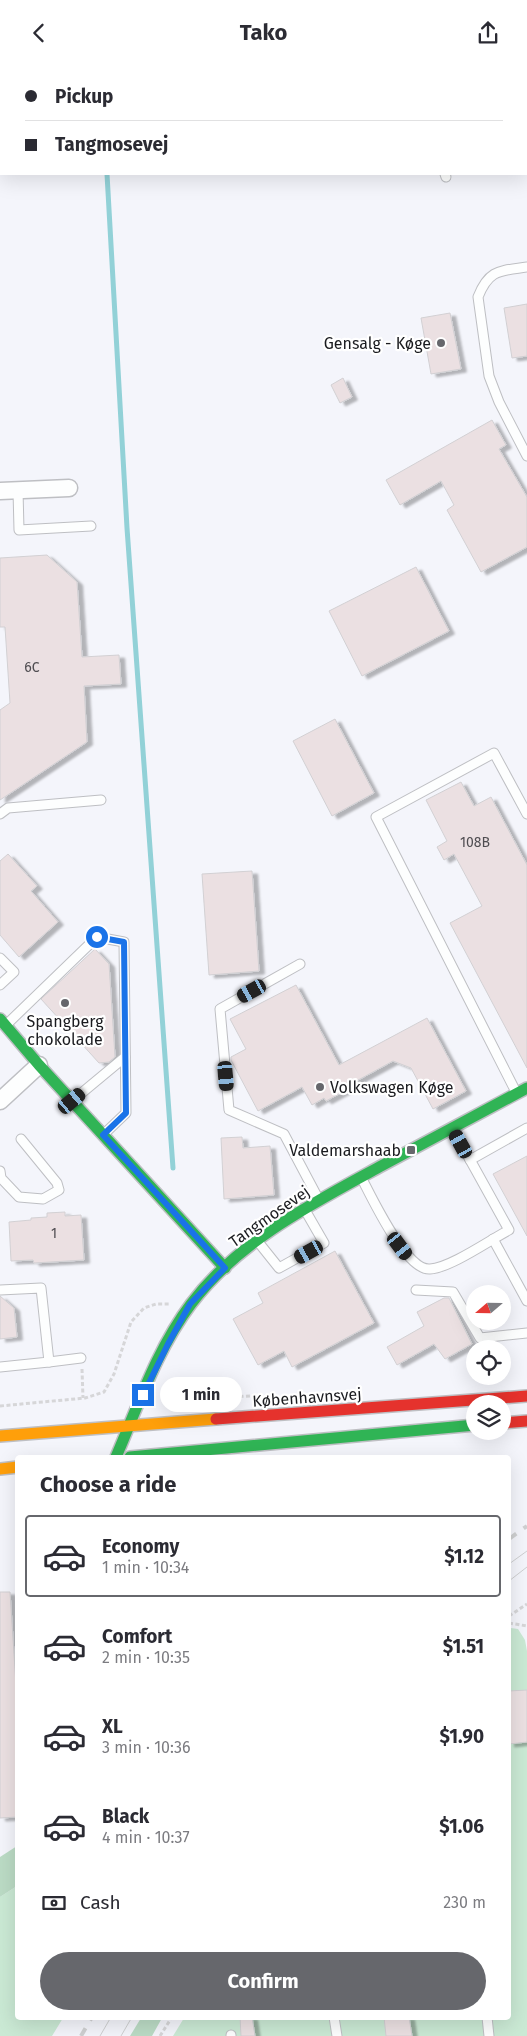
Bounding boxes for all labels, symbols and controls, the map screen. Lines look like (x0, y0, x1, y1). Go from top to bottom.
icon: back (25, 19, 53, 47)
text: Tako (240, 19, 287, 46)
icon: share (474, 19, 502, 47)
text: Pickup (55, 85, 113, 108)
text: Tangmosevej (55, 133, 168, 156)
place label: Gensalg - Køge (324, 334, 431, 353)
marker: Gensalg - Køge (435, 337, 447, 349)
house number: 6C (24, 659, 40, 676)
house number: 108B (460, 834, 490, 851)
route start (86, 926, 108, 948)
car (235, 977, 268, 1005)
marker: Spangberg chokolade (59, 997, 71, 1009)
place label: Spangberg chokolade (27, 1012, 104, 1049)
car (217, 1060, 234, 1092)
place label: Volkswagen Køge (330, 1078, 454, 1097)
marker: Volkswagen Køge (314, 1081, 326, 1093)
car (55, 1086, 88, 1116)
car (447, 1127, 474, 1161)
place label: Valdemarshaab (289, 1141, 401, 1160)
marker: Valdemarshaab (405, 1144, 417, 1156)
street label: Tangmosevej (225, 1182, 313, 1251)
house number: 1 (51, 1225, 57, 1242)
car (384, 1230, 415, 1262)
car (292, 1238, 325, 1266)
north arrow (466, 1285, 511, 1330)
map controls (466, 1285, 511, 1440)
button: locate (466, 1340, 511, 1385)
callout: 1 min (160, 1377, 243, 1413)
route end (132, 1384, 154, 1406)
street label: Københavnsvej (252, 1384, 362, 1411)
text: 1 min (182, 1385, 220, 1404)
button: layers (466, 1395, 511, 1440)
text: Choose a ride (40, 1471, 176, 1498)
icon: car (42, 1534, 87, 1579)
text: Economy (102, 1535, 179, 1558)
text: $1.12 (444, 1545, 484, 1568)
text: 1 min · 10:34 (102, 1558, 189, 1577)
icon: car (42, 1624, 87, 1669)
text: Comfort (102, 1625, 172, 1648)
text: $1.51 (443, 1635, 484, 1658)
text: 2 min · 10:35 (102, 1648, 190, 1667)
icon: car (42, 1714, 87, 1759)
text: XL (102, 1715, 123, 1738)
text: $1.90 (440, 1725, 484, 1748)
text: 3 min · 10:36 (102, 1738, 191, 1757)
icon: car (42, 1804, 87, 1849)
text: Black (102, 1805, 149, 1828)
text: $1.06 (439, 1815, 484, 1838)
text: 4 min · 10:37 (102, 1828, 190, 1847)
icon: cash (40, 1889, 68, 1917)
text: Cash (80, 1891, 121, 1914)
text: 230 m (443, 1893, 486, 1912)
button: Confirm (40, 1952, 486, 2010)

